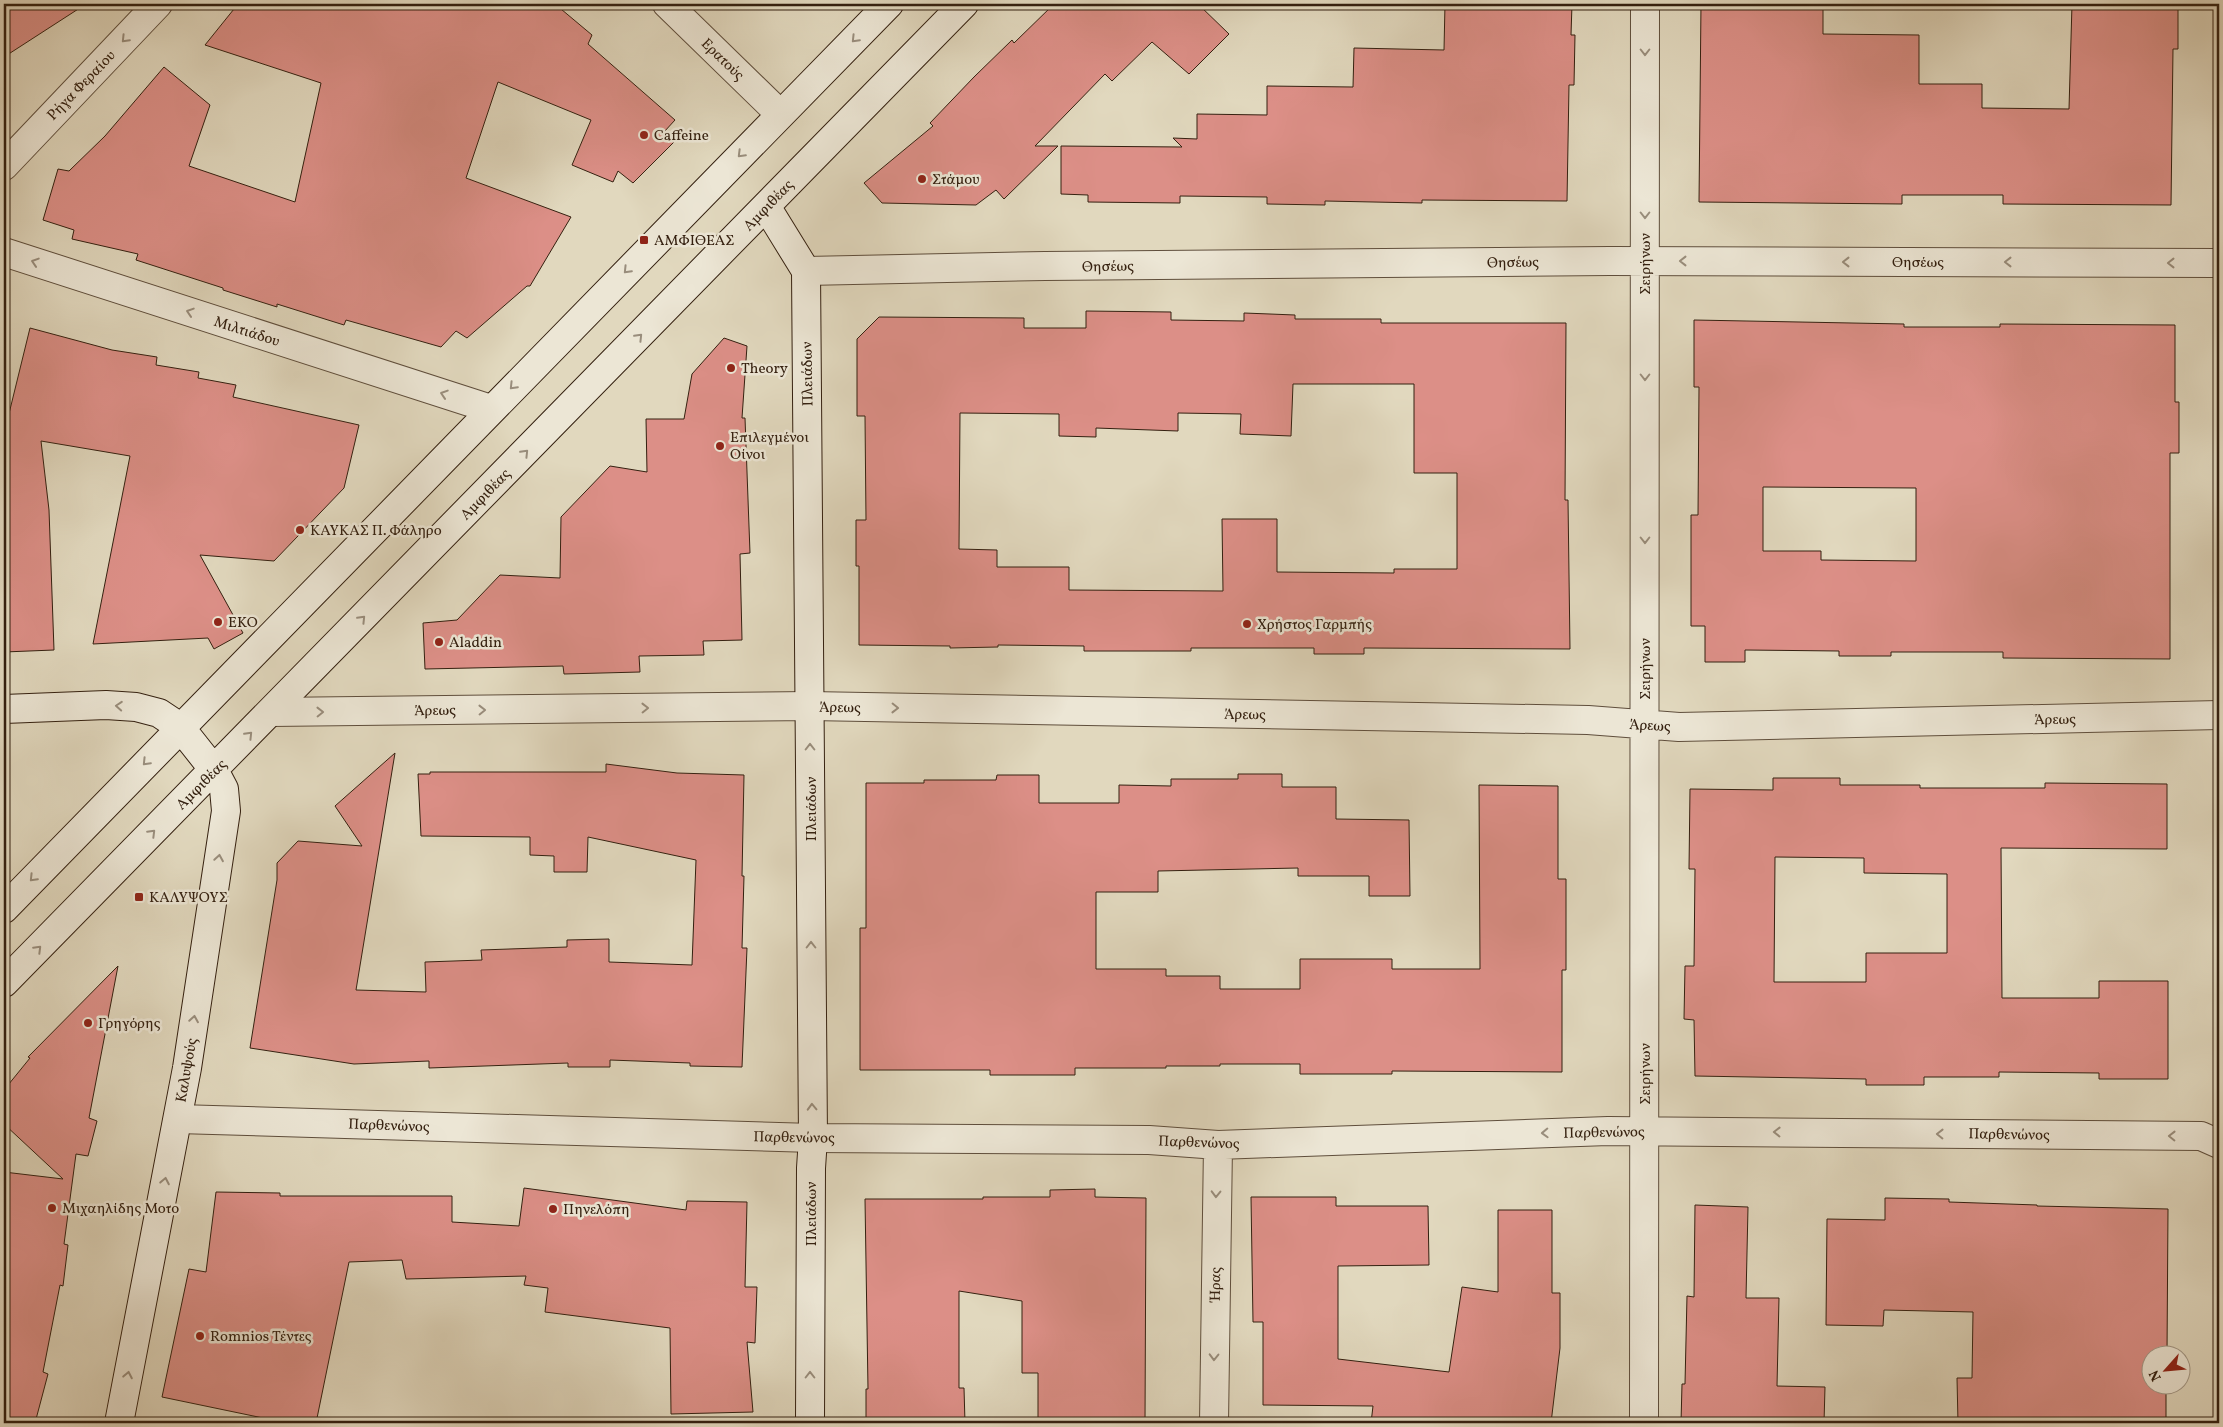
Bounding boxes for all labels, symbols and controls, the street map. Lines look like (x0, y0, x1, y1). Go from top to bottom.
one-way arrow (122, 33, 131, 42)
one-way arrow (851, 33, 860, 42)
street label: Ερατούς (696, 34, 748, 86)
street label: Ρήγα Φεραίου (43, 46, 121, 126)
one-way arrow (1640, 49, 1650, 57)
place label: Caffeine (654, 126, 709, 147)
marker: Caffeine (638, 129, 650, 141)
one-way arrow (738, 149, 747, 158)
place label: Στάμου (932, 170, 980, 191)
marker: Στάμου (916, 173, 928, 185)
street label: Αμφιθέας (739, 175, 799, 237)
one-way arrow (1640, 212, 1650, 219)
place label: ΑΜΦΙΘΕΑΣ (654, 231, 734, 252)
street label: Σειρήνων (1636, 233, 1657, 295)
marker: ΑΜΦΙΘΕΑΣ (638, 234, 650, 246)
street label: Θησέως (1487, 253, 1539, 274)
street label: Θησέως (1892, 253, 1944, 274)
one-way arrow (1679, 256, 1686, 266)
street label: Θησέως (1082, 257, 1134, 278)
one-way arrow (1841, 257, 1849, 267)
one-way arrow (2004, 257, 2012, 267)
one-way arrow (31, 258, 40, 268)
one-way arrow (2166, 258, 2174, 268)
one-way arrow (624, 265, 633, 274)
one-way arrow (186, 308, 194, 318)
street label: Μιλτιάδου (211, 312, 282, 353)
one-way arrow (633, 334, 642, 343)
street label: Πλειάδων (797, 341, 820, 406)
place label: Theory (741, 359, 788, 380)
marker: Theory (725, 362, 737, 374)
one-way arrow (1640, 374, 1650, 382)
one-way arrow (510, 381, 519, 390)
one-way arrow (441, 390, 449, 400)
place label: Επιλεγμένοι Οίνοι (730, 428, 809, 466)
marker: Επιλεγμένοι Οίνοι (714, 440, 726, 452)
one-way arrow (519, 450, 528, 459)
street label: Αμφιθέας (456, 464, 516, 526)
place label: ΚΑΥΚΑΣ Π. Φάληρο (310, 521, 442, 542)
marker: ΚΑΥΚΑΣ Π. Φάληρο (294, 524, 306, 536)
one-way arrow (1640, 536, 1650, 544)
place label: EKO (228, 613, 258, 634)
place label: Χρήστος Γαρμπής (1257, 615, 1372, 636)
marker: EKO (212, 616, 224, 628)
one-way arrow (356, 616, 365, 625)
marker: Χρήστος Γαρμπής (1241, 618, 1253, 630)
place label: Aladdin (449, 633, 502, 654)
marker: Aladdin (433, 636, 445, 648)
street label: Σειρήνων (1636, 638, 1657, 700)
street label: Άρεως (819, 698, 861, 719)
one-way arrow (115, 700, 123, 711)
street label: Άρεως (414, 701, 456, 722)
one-way arrow (642, 703, 649, 713)
one-way arrow (892, 703, 899, 713)
one-way arrow (479, 705, 487, 715)
street label: Άρεως (1224, 705, 1266, 726)
one-way arrow (316, 707, 324, 717)
street label: Άρεως (2034, 710, 2076, 731)
street label: Άρεως (1629, 715, 1672, 738)
one-way arrow (243, 732, 252, 741)
one-way arrow (805, 743, 816, 751)
street label: Αμφιθέας (172, 755, 233, 815)
one-way arrow (143, 756, 152, 765)
street label: Πλειάδων (802, 777, 823, 841)
one-way arrow (147, 830, 156, 839)
one-way arrow (213, 854, 223, 863)
one-way arrow (30, 873, 39, 882)
place label: ΚΑΛΥΨΟΥΣ (149, 888, 228, 909)
marker: ΚΑΛΥΨΟΥΣ (133, 891, 145, 903)
one-way arrow (806, 940, 816, 948)
one-way arrow (32, 946, 41, 955)
place label: Γρηγόρης (98, 1014, 161, 1035)
one-way arrow (189, 1015, 199, 1023)
marker: Γρηγόρης (82, 1017, 94, 1029)
street label: Καλυψούς (171, 1036, 204, 1104)
street label: Σειρήνων (1636, 1043, 1657, 1105)
one-way arrow (807, 1103, 818, 1111)
street label: Παρθενώνος (348, 1115, 430, 1138)
street label: Παρθενώνος (1563, 1122, 1645, 1145)
street label: Παρθενώνος (1968, 1124, 2050, 1147)
street label: Παρθενώνος (753, 1127, 835, 1150)
one-way arrow (1773, 1127, 1780, 1137)
one-way arrow (1540, 1128, 1548, 1139)
one-way arrow (1935, 1129, 1943, 1139)
one-way arrow (2168, 1131, 2176, 1141)
street label: Παρθενώνος (1158, 1132, 1240, 1155)
one-way arrow (160, 1177, 170, 1186)
street label: Πλειάδων (802, 1182, 823, 1246)
one-way arrow (1211, 1190, 1222, 1198)
place label: Μιχαηλίδης Μοτο (62, 1199, 179, 1220)
place label: Πηνελόπη (563, 1200, 630, 1221)
marker: Μιχαηλίδης Μοτο (46, 1202, 58, 1214)
marker: Πηνελόπη (547, 1203, 559, 1215)
street label: Ήρας (1206, 1266, 1227, 1303)
place label: Romnios Τέντες (210, 1327, 312, 1348)
marker: Romnios Τέντες (194, 1330, 206, 1342)
north arrow (2140, 1344, 2190, 1394)
one-way arrow (1209, 1353, 1219, 1361)
text: N (2145, 1366, 2167, 1384)
one-way arrow (805, 1370, 815, 1378)
one-way arrow (122, 1371, 133, 1380)

